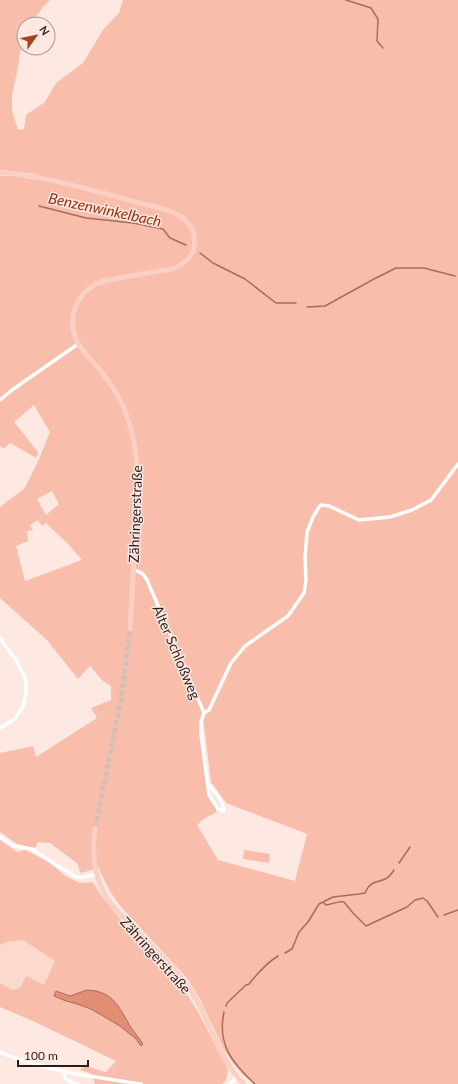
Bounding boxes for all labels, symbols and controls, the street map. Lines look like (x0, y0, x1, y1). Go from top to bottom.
north arrow (16, 16, 56, 56)
text: N (37, 23, 53, 37)
water label: Benzenwinkelbach (47, 188, 163, 230)
street label: Zähringerstraße (125, 465, 145, 563)
street label: Alter Schloßweg (150, 602, 204, 702)
street label: Zähringerstraße (117, 913, 195, 997)
scale bar (18, 1042, 88, 1068)
text: 100 m (24, 1048, 58, 1063)

